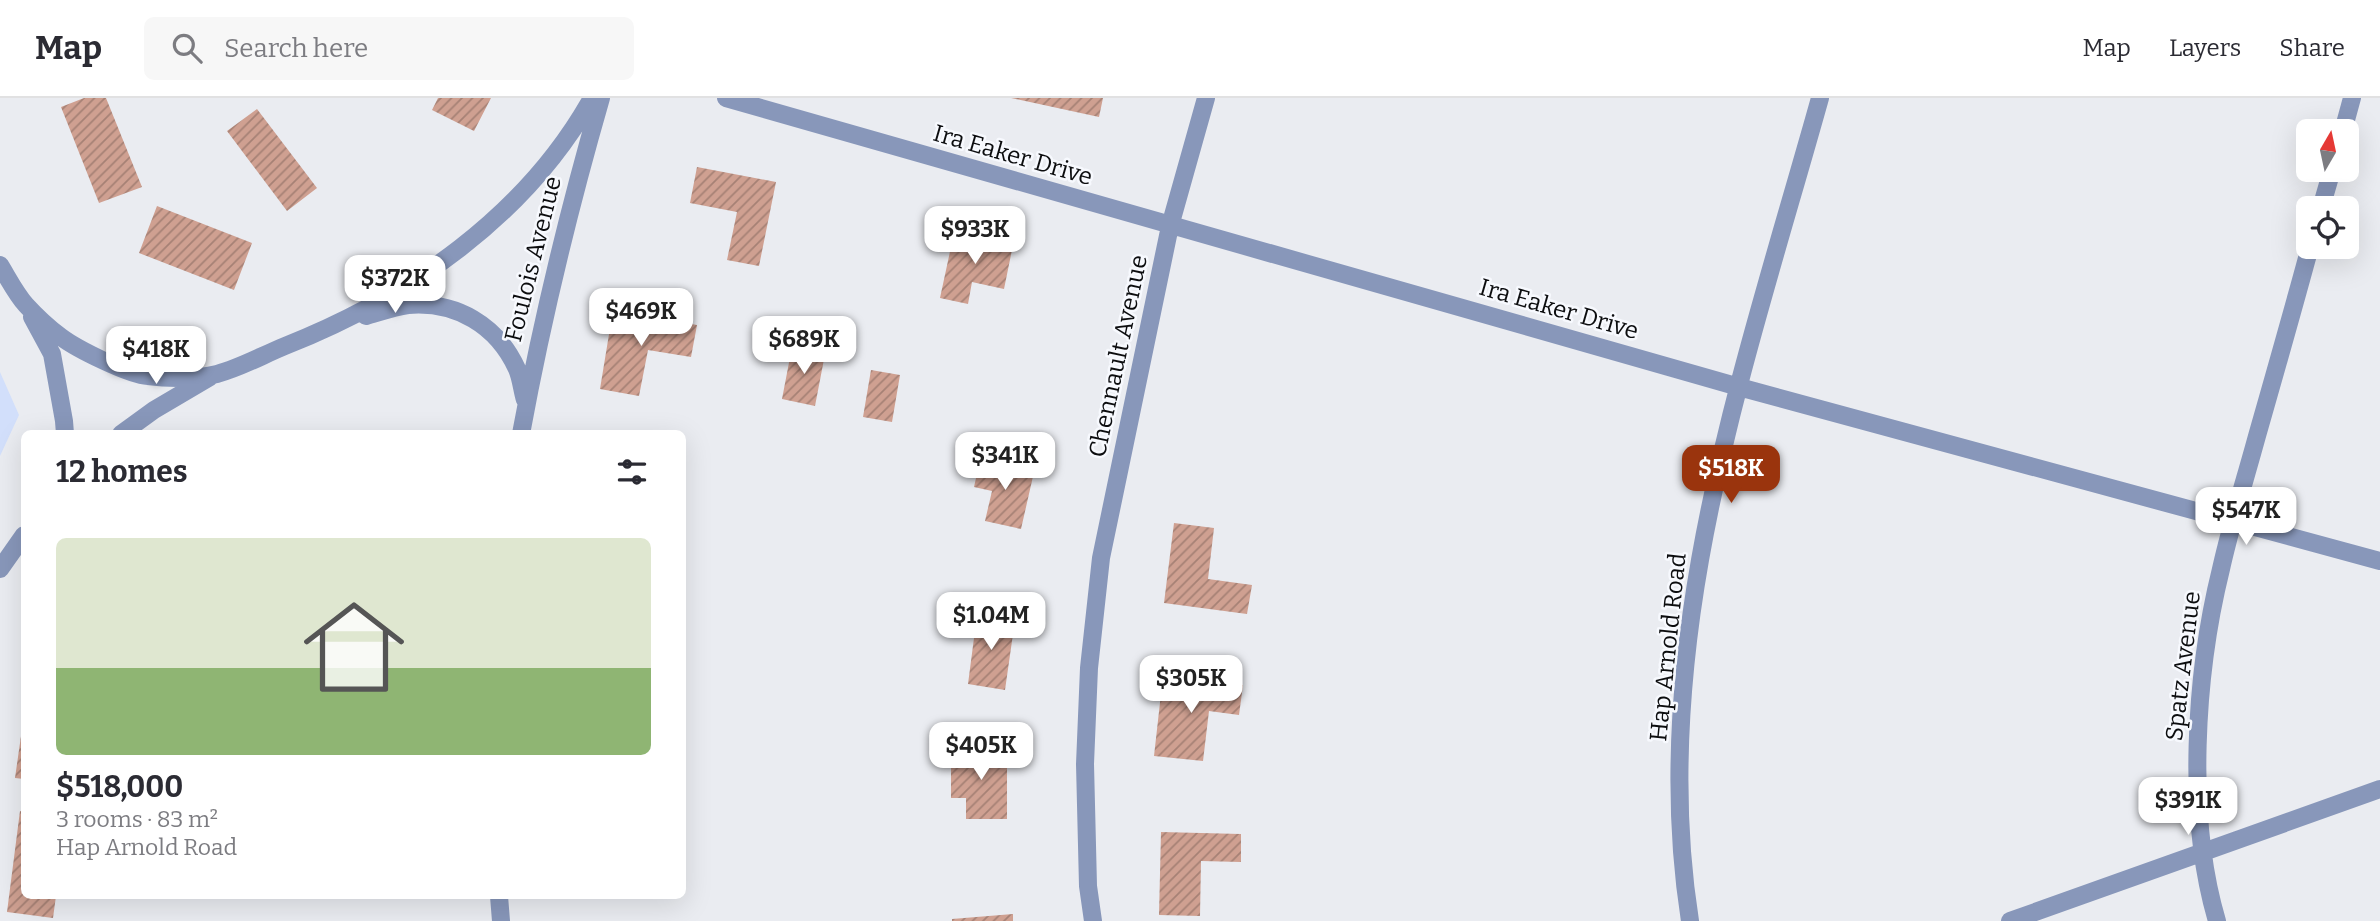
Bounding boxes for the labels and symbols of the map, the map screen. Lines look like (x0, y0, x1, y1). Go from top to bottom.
street label: Ira Eaker Drive (930, 119, 1096, 191)
north arrow (2296, 119, 2359, 182)
street label: Foulois Avenue (499, 173, 567, 345)
pin: $933K (926, 206, 1024, 266)
street label: Chennault Avenue (1083, 252, 1153, 460)
pin: $372K (346, 256, 444, 315)
street label: Ira Eaker Drive (1476, 273, 1642, 345)
pin: $469K (592, 288, 690, 348)
pin: $689K (755, 316, 853, 376)
pin: $418K (107, 327, 205, 386)
pin: $341K (956, 432, 1054, 492)
pin: $518K (1682, 446, 1780, 505)
pin: $547K (2197, 488, 2295, 547)
street label: Hap Arnold Road (1644, 551, 1692, 743)
street label: Spatz Avenue (2160, 590, 2206, 742)
pin: $1.04M (934, 592, 1048, 652)
pin: $305K (1142, 656, 1240, 715)
pin: $405K (932, 722, 1030, 782)
pin: $391K (2139, 778, 2237, 837)

